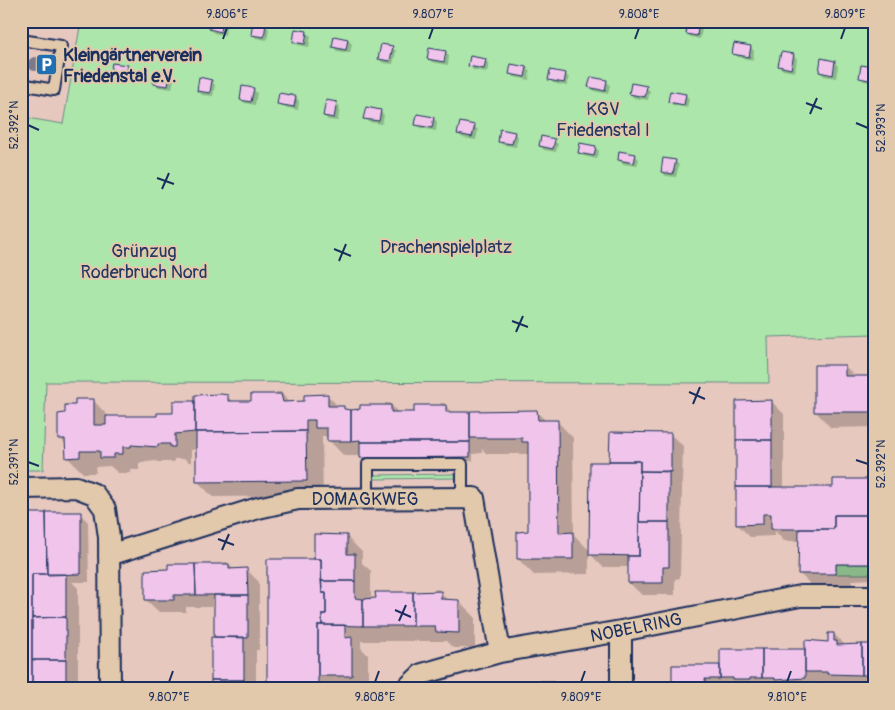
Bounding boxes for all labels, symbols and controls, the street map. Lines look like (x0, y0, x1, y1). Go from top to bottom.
text: 9.806°E (206, 7, 248, 22)
text: 9.807°E (413, 7, 453, 22)
text: 9.808°E (619, 7, 659, 22)
text: 9.809°E (825, 7, 865, 22)
place label: Kleingärtnerverein Friedenstal e.V. (63, 44, 202, 88)
parking icon: Kleingärtnerverein Friedenstal e.V. (35, 53, 59, 77)
park label: KGV Friedenstal I (556, 98, 650, 142)
text: 52.392°N (7, 101, 22, 149)
text: 52.393°N (874, 104, 889, 152)
park label: Drachenspielplatz (380, 236, 512, 259)
park label: Grünzug Roderbruch Nord (81, 240, 207, 284)
text: 52.391°N (7, 439, 22, 485)
text: 52.392°N (874, 440, 889, 488)
street label: DOMAGKWEG (312, 488, 418, 511)
street label: NOBELRING (588, 608, 684, 648)
text: 9.807°E (149, 690, 189, 705)
text: 9.808°E (355, 690, 395, 705)
text: 9.809°E (561, 690, 601, 705)
text: 9.810°E (767, 690, 807, 705)

